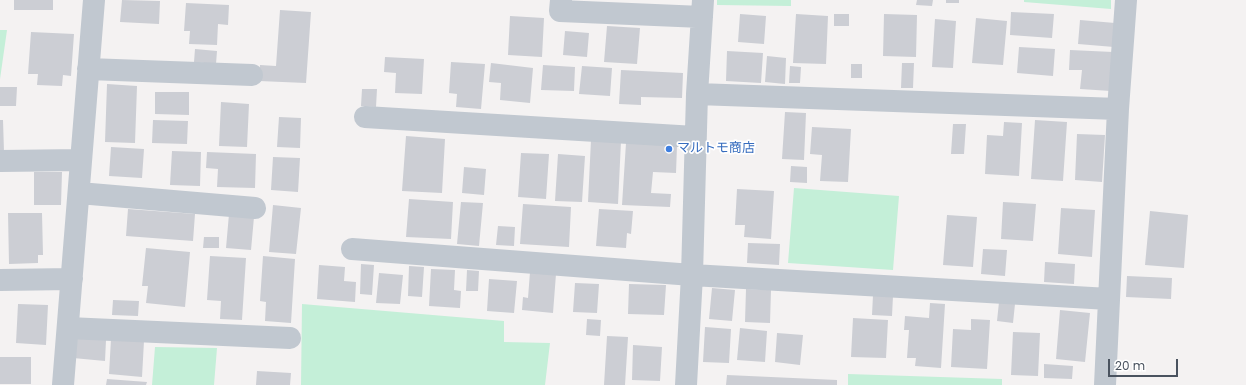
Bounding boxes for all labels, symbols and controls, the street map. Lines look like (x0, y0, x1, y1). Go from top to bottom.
place label: マルトモ商店 (677, 141, 755, 157)
marker: マルトモ商店 (664, 144, 674, 154)
scale bar (1110, 351, 1180, 377)
text: 20 m (1115, 357, 1145, 374)

